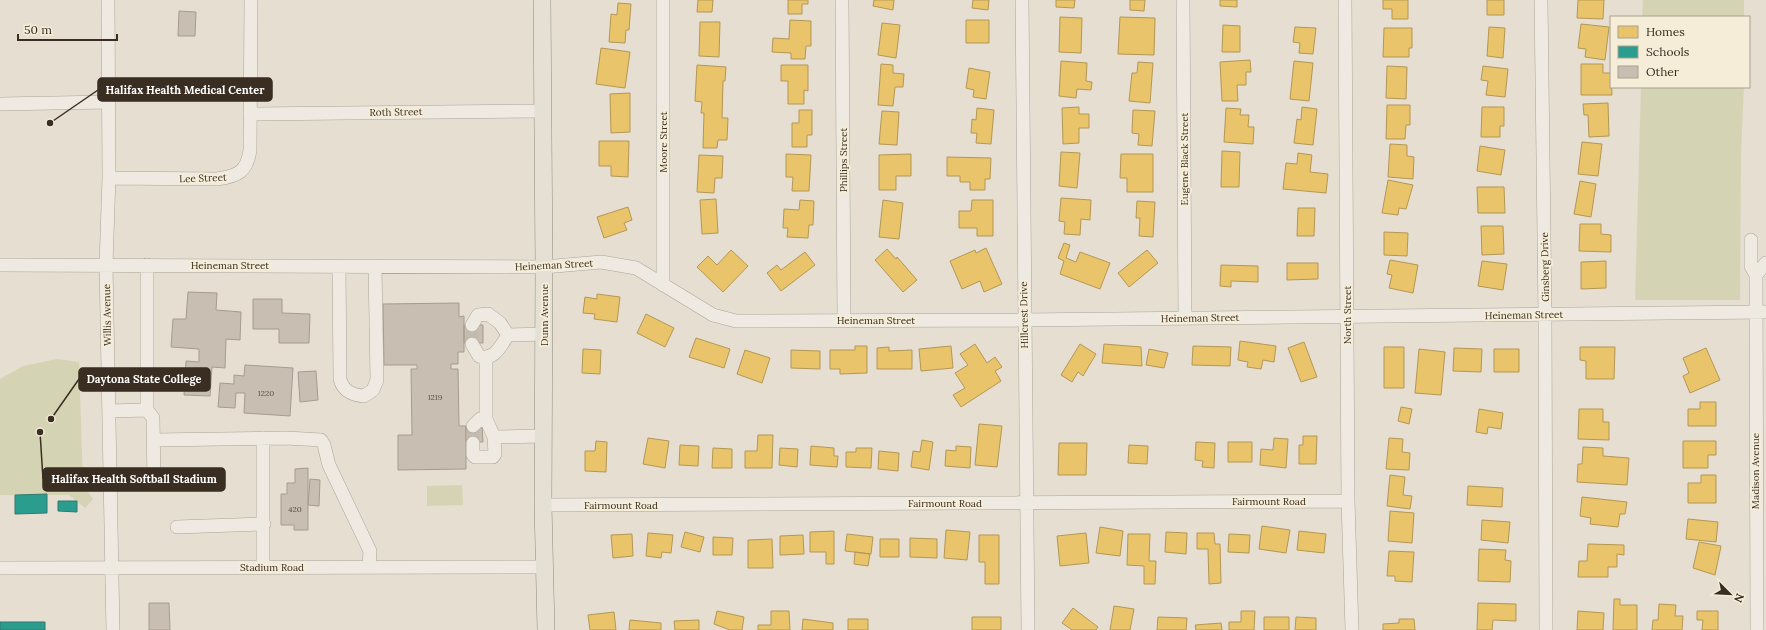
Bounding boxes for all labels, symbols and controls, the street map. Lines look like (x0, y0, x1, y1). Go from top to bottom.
scale bar (18, 16, 117, 42)
legend (1610, 16, 1750, 88)
text: 50 m (24, 22, 52, 37)
text: Homes (1646, 24, 1685, 39)
text: Schools (1646, 44, 1690, 59)
text: Other (1646, 64, 1680, 79)
callout: Halifax Health Medical Center (98, 78, 272, 101)
text: Halifax Health Medical Center (106, 83, 265, 97)
street label: Roth Street (369, 105, 423, 119)
street label: Moore Street (657, 111, 670, 173)
street label: Eugene Black Street (1178, 112, 1191, 205)
street label: Phillips Street (837, 128, 850, 192)
street label: Lee Street (179, 171, 227, 185)
street label: Ginsberg Drive (1538, 231, 1552, 302)
street label: Heineman Street (514, 256, 594, 274)
street label: Heineman Street (191, 259, 269, 272)
street label: Hillcrest Drive (1017, 281, 1031, 349)
street label: Willis Avenue (100, 283, 114, 346)
street label: Dunn Avenue (538, 283, 551, 346)
street label: North Street (1341, 286, 1354, 344)
street label: Heineman Street (1485, 308, 1563, 322)
street label: Heineman Street (1161, 311, 1239, 325)
street label: Heineman Street (837, 314, 915, 327)
callout: Daytona State College (79, 368, 210, 391)
text: Daytona State College (86, 372, 202, 386)
house number: 1220 (258, 388, 274, 398)
house number: 1219 (428, 392, 443, 402)
street label: Madison Avenue (1749, 432, 1762, 509)
callout: Halifax Health Softball Stadium (43, 468, 225, 491)
text: Halifax Health Softball Stadium (51, 472, 217, 486)
street label: Fairmount Road (1232, 495, 1306, 508)
street label: Fairmount Road (908, 497, 982, 510)
street label: Fairmount Road (584, 499, 658, 512)
house number: 420 (288, 504, 302, 514)
street label: Stadium Road (240, 561, 304, 574)
north arrow (1710, 574, 1750, 614)
text: N (1731, 591, 1747, 605)

